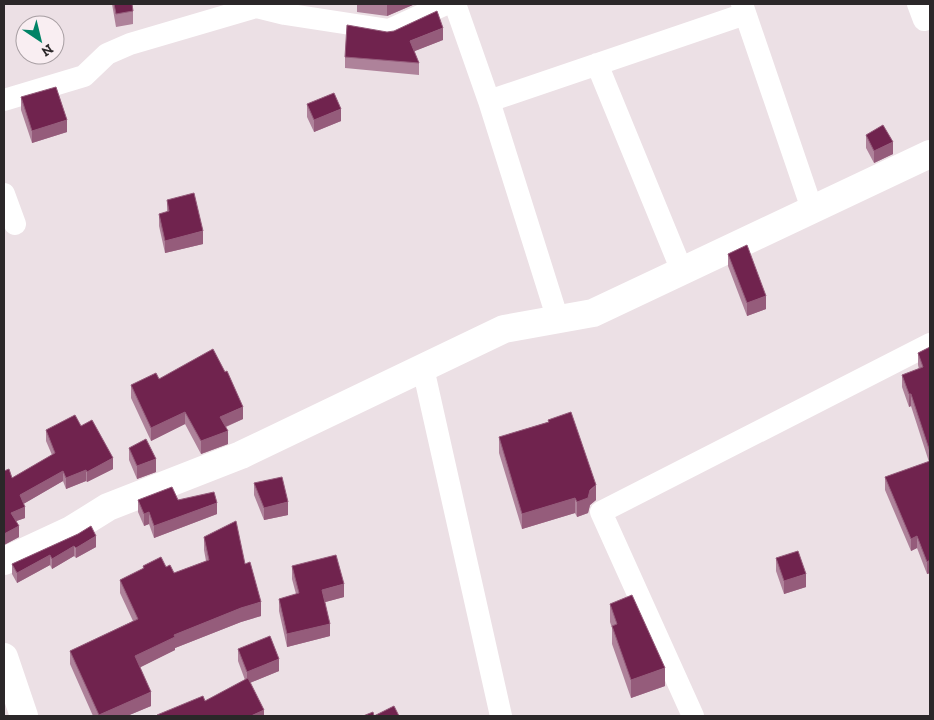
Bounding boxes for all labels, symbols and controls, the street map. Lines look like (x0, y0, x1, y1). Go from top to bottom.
north arrow (15, 15, 65, 65)
text: N (38, 40, 56, 60)

